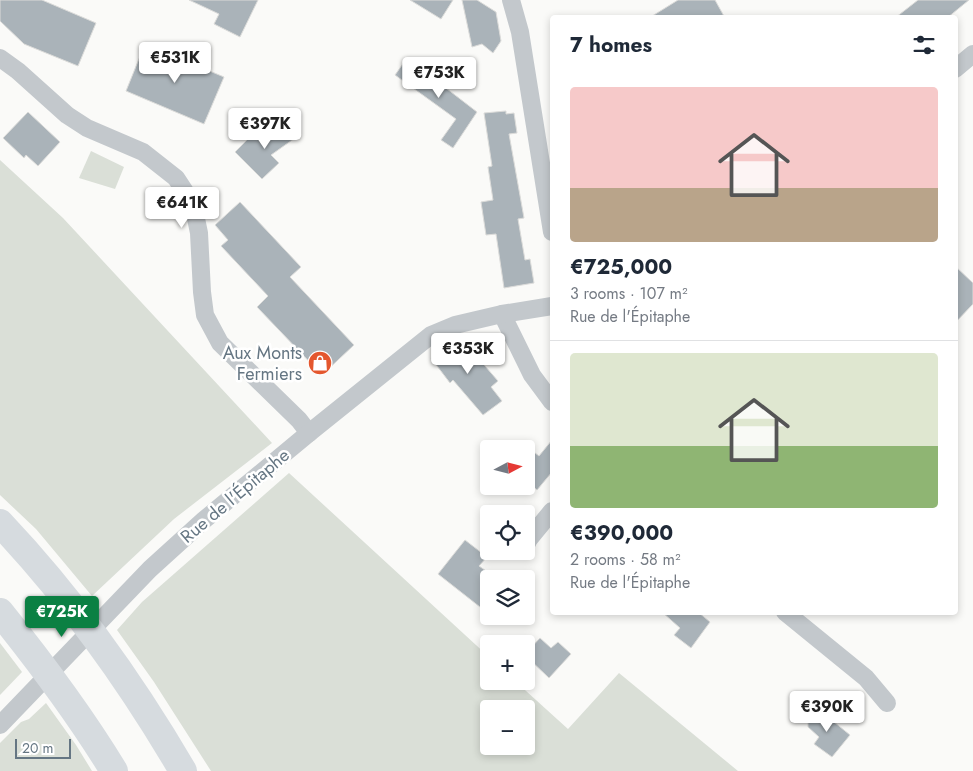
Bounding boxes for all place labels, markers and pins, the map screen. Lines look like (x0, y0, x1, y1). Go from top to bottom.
pin: €531K (140, 42, 210, 84)
pin: €753K (404, 56, 474, 99)
pin: €397K (230, 108, 300, 150)
pin: €641K (147, 186, 217, 229)
pin: €353K (433, 332, 503, 375)
place label: Aux Monts Fermiers (223, 340, 302, 387)
shop icon: Aux Monts Fermiers (307, 350, 333, 376)
pin: €725K (27, 596, 97, 638)
pin: €390K (792, 690, 862, 733)

